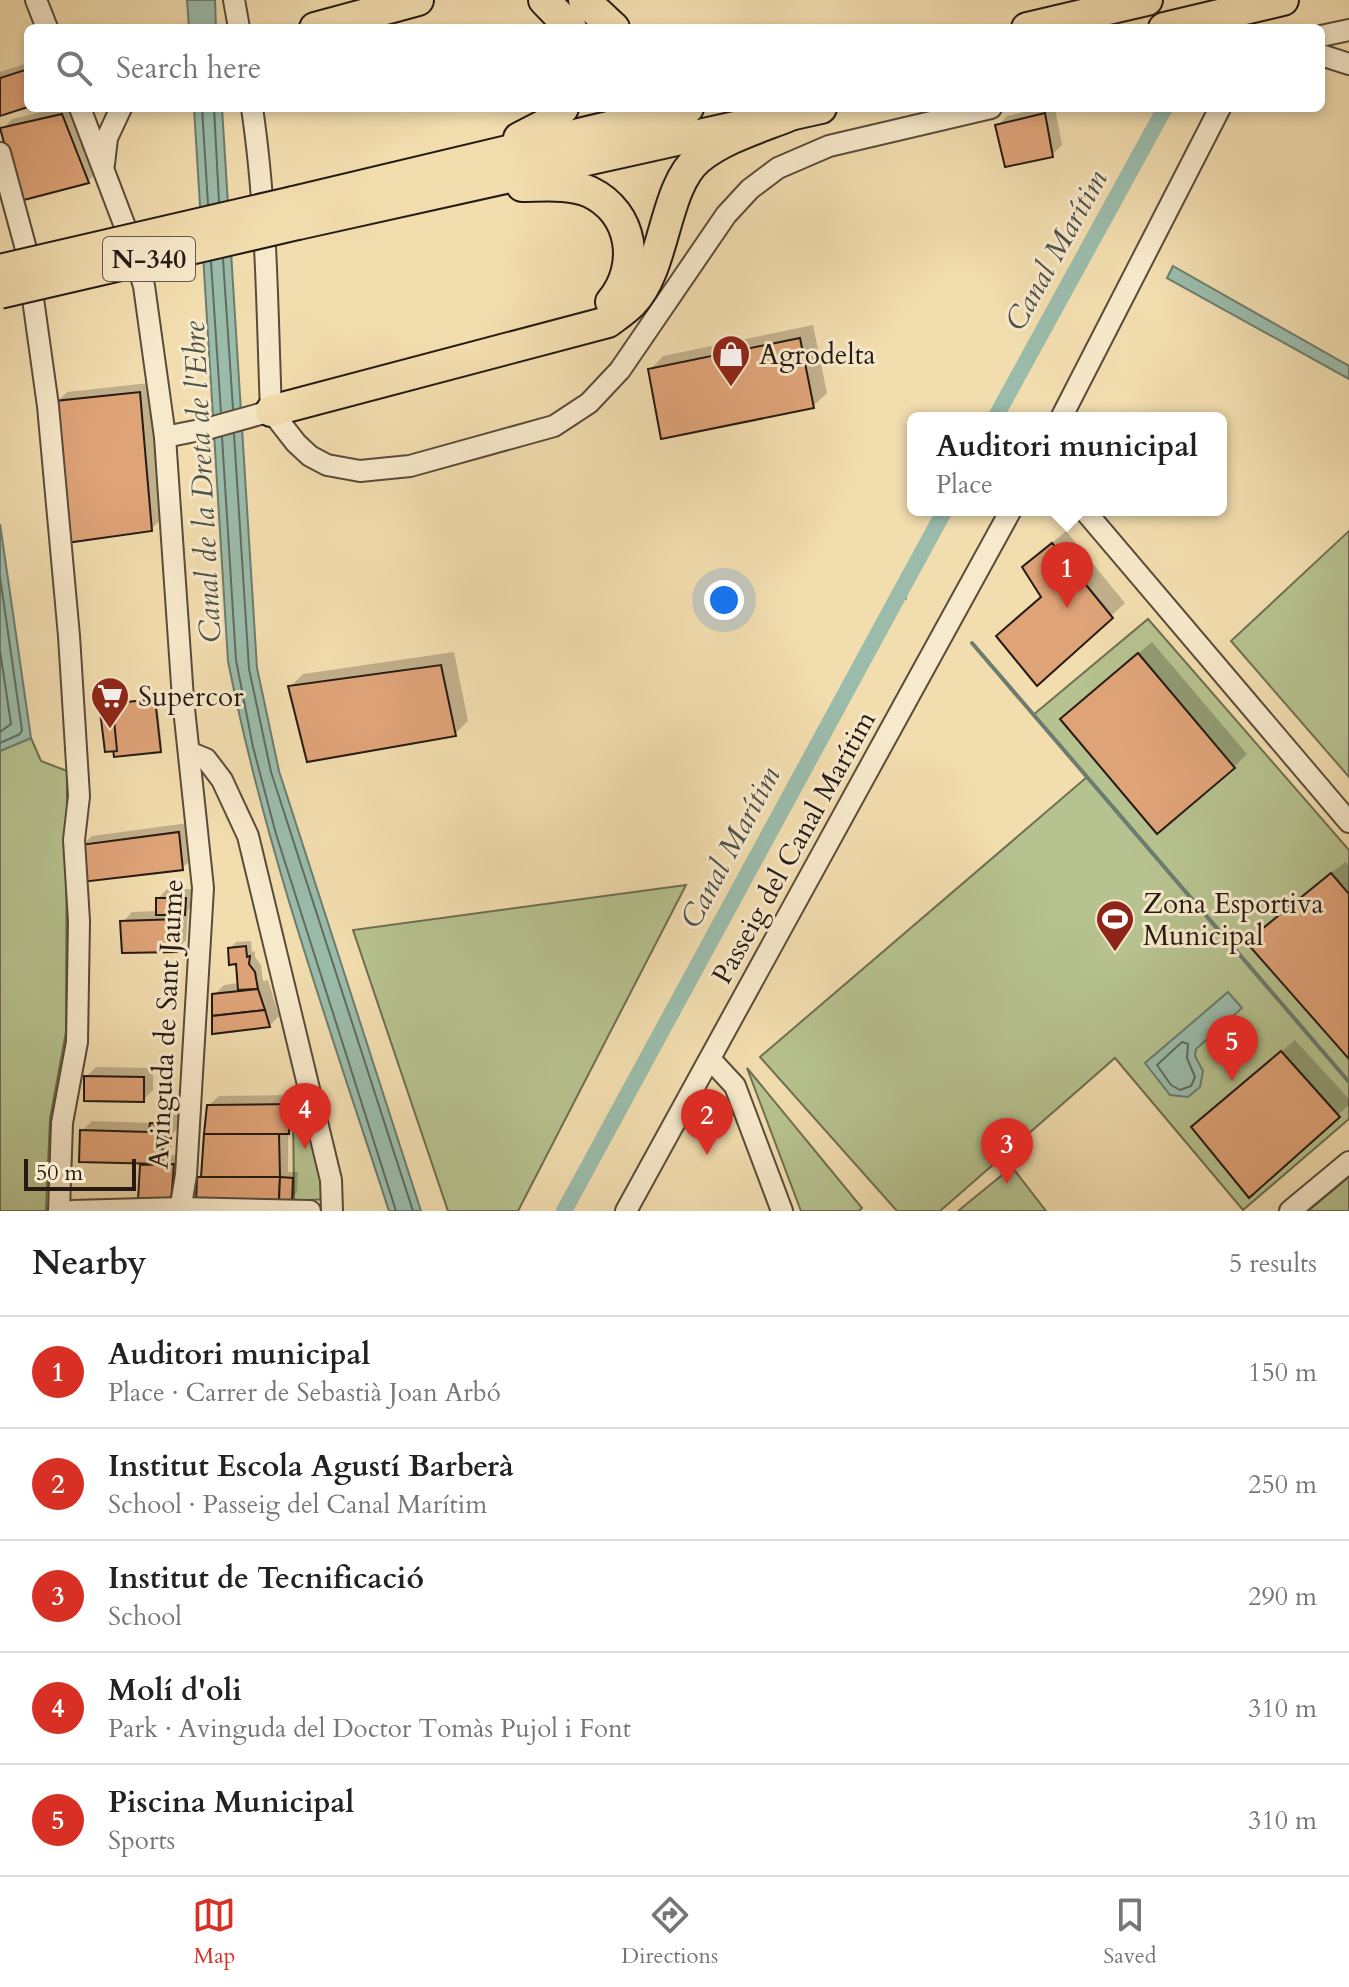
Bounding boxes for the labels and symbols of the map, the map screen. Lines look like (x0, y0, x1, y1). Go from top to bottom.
water label: Canal Marítim (995, 162, 1118, 338)
road number: N-340 (103, 237, 195, 281)
water label: Canal de la Dreta de l'Ebre (174, 320, 231, 644)
shop icon: Agrodelta (710, 333, 752, 388)
place label: Agrodelta (759, 336, 876, 374)
pin: 1 (1041, 542, 1093, 608)
your location (704, 580, 744, 620)
supermarket icon: Supercor (89, 675, 131, 730)
place label: Supercor (138, 678, 244, 716)
street label: Passeig del Canal Marítim (703, 704, 885, 991)
water label: Canal Marítim (671, 759, 790, 935)
street label: Avinguda de Sant Jaume (139, 878, 193, 1170)
place label: Zona Esportiva Municipal (1143, 885, 1324, 955)
sports icon: Zona Esportiva Municipal (1094, 898, 1136, 953)
pin: 5 (1206, 1015, 1258, 1081)
pin: 4 (279, 1083, 331, 1149)
pin: 2 (681, 1089, 733, 1155)
pin: 3 (981, 1118, 1033, 1184)
scale bar (24, 1155, 136, 1191)

